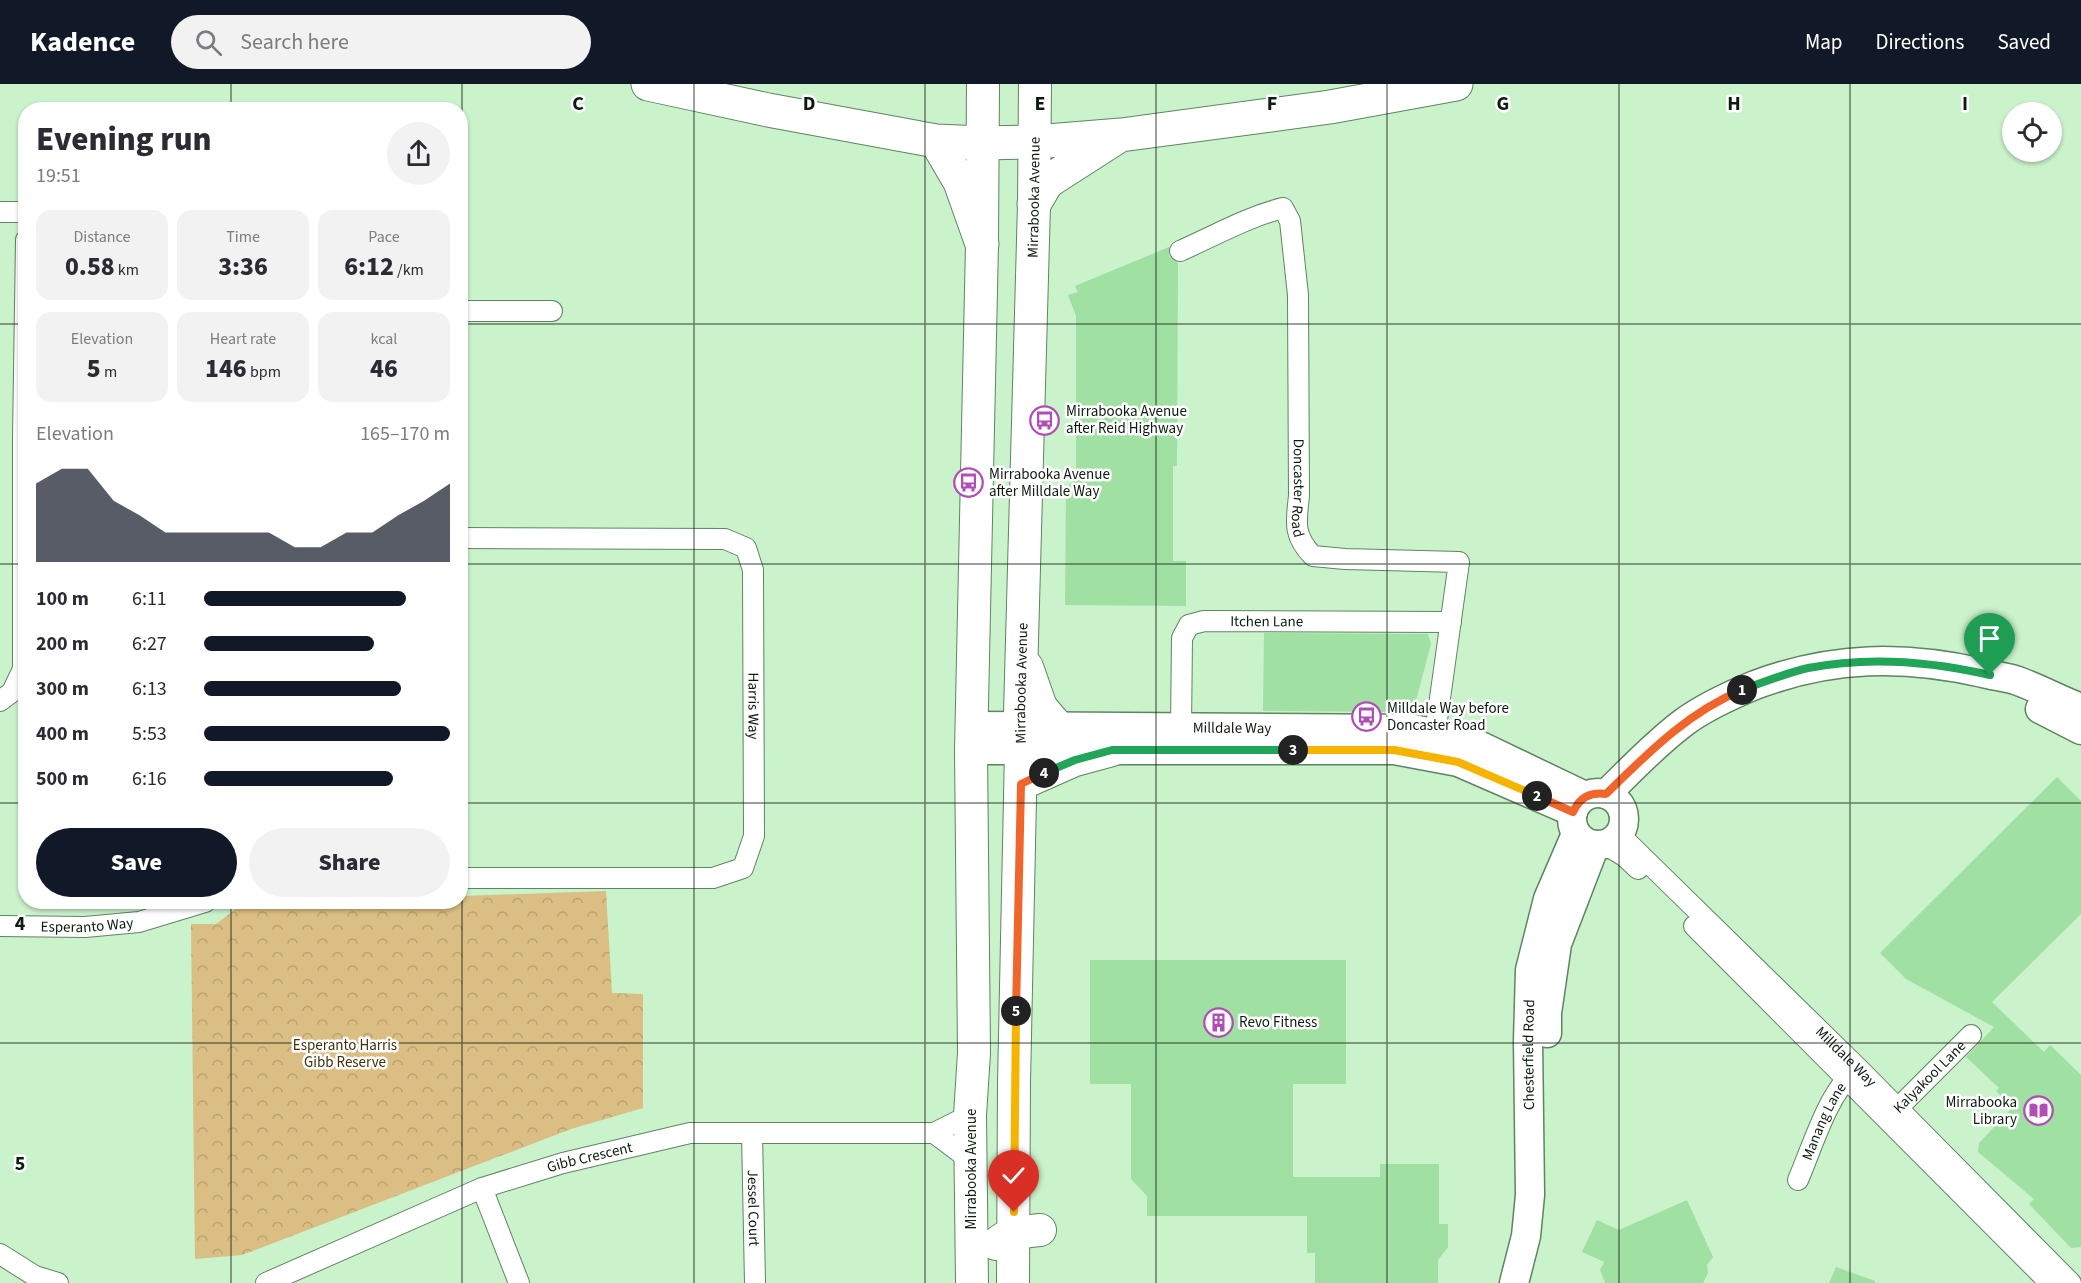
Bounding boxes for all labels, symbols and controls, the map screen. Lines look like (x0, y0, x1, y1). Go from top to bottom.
search box (171, 15, 591, 69)
text: Kadence (30, 22, 135, 62)
icon: search (192, 26, 225, 59)
text: Search here (240, 26, 349, 58)
text: Map (1805, 27, 1843, 57)
text: Directions (1876, 27, 1964, 57)
text: Saved (1997, 27, 2051, 57)
text: C (572, 90, 584, 118)
text: D (803, 90, 815, 118)
text: E (1035, 90, 1045, 118)
text: F (1267, 90, 1277, 118)
text: G (1497, 90, 1509, 118)
text: H (1727, 90, 1741, 118)
text: I (1962, 90, 1968, 118)
map controls (2002, 102, 2062, 162)
button: locate (2002, 102, 2062, 162)
text: Evening run (36, 116, 212, 163)
button: share (387, 122, 450, 185)
street label: Mirrabooka Avenue (1023, 137, 1046, 258)
text: 19:51 (36, 162, 81, 190)
text: Distance (74, 226, 130, 248)
text: Time (226, 226, 260, 248)
text: Pace (368, 226, 400, 248)
text: 0.58 (65, 248, 115, 285)
text: 3:36 (218, 248, 268, 285)
text: 6:12 (344, 248, 394, 285)
text: km (115, 259, 139, 281)
text: /km (394, 259, 424, 281)
text: Elevation (71, 328, 133, 350)
text: Heart rate (210, 328, 276, 350)
text: kcal (371, 328, 397, 350)
text: 5 (87, 350, 101, 387)
text: 146 (205, 350, 247, 387)
text: 46 (370, 350, 398, 387)
text: m (101, 361, 117, 383)
text: bpm (247, 361, 281, 383)
place label: Mirrabooka Avenue after Reid Highway (1066, 401, 1187, 439)
bus stop icon: Mirrabooka Avenue after Reid Highway (1029, 404, 1061, 436)
text: Elevation (36, 420, 114, 448)
text: 165–170 m (360, 420, 450, 448)
street label: Doncaster Road (1286, 439, 1309, 540)
place label: Mirrabooka Avenue after Milldale Way (989, 464, 1110, 502)
bus stop icon: Mirrabooka Avenue after Milldale Way (952, 467, 984, 499)
text: 100 m (36, 585, 89, 613)
text: 6:11 (132, 585, 167, 613)
street label: Itchen Lane (1230, 611, 1303, 632)
pin (1964, 613, 2015, 675)
street label: Mirrabooka Avenue (1010, 622, 1033, 744)
icon: arrive (1973, 622, 2006, 655)
text: 200 m (36, 630, 89, 658)
text: 6:27 (132, 630, 167, 658)
street label: Harris Way (742, 673, 764, 740)
text: 300 m (36, 675, 89, 703)
text: 6:13 (132, 675, 167, 703)
pin: 1 (1727, 675, 1757, 705)
text: 1 (1738, 679, 1746, 701)
place label: Milldale Way before Doncaster Road (1387, 698, 1509, 736)
bus stop icon: Milldale Way before Doncaster Road (1350, 701, 1382, 733)
street label: Milldale Way (1193, 718, 1271, 739)
text: 400 m (36, 720, 89, 748)
text: 5:53 (132, 720, 167, 748)
pin: 3 (1278, 735, 1308, 765)
text: 3 (1289, 739, 1297, 761)
pin: 4 (1029, 758, 1059, 788)
text: 4 (1040, 762, 1048, 784)
text: 500 m (36, 765, 89, 793)
text: 6:16 (132, 765, 167, 793)
pin: 2 (1522, 781, 1552, 811)
text: 2 (1533, 785, 1541, 807)
button: Save (36, 828, 237, 897)
button: Share (249, 828, 450, 897)
text: 4 (15, 910, 26, 938)
street label: Esperanto Way (40, 913, 134, 938)
pin: 5 (1001, 996, 1031, 1026)
street label: Chesterfield Road (1518, 999, 1540, 1110)
text: 5 (1012, 1000, 1020, 1022)
building icon: Revo Fitness (1202, 1006, 1234, 1038)
place label: Revo Fitness (1239, 1012, 1317, 1033)
street label: Milldale Way (1810, 1022, 1881, 1092)
park label: Esperanto Harris Gibb Reserve (293, 1035, 397, 1073)
street label: Kalyakool Lane (1889, 1036, 1971, 1118)
street label: Manang Lane (1797, 1078, 1851, 1163)
place label: Mirrabooka Library (1945, 1092, 2017, 1130)
library icon: Mirrabooka Library (2022, 1095, 2054, 1127)
street label: Mirrabooka Avenue (961, 1109, 982, 1229)
street label: Gibb Crescent (544, 1137, 635, 1178)
text: 5 (15, 1150, 25, 1178)
pin (988, 1150, 1039, 1212)
icon: check (997, 1159, 1030, 1192)
street label: Jessel Court (742, 1169, 764, 1247)

